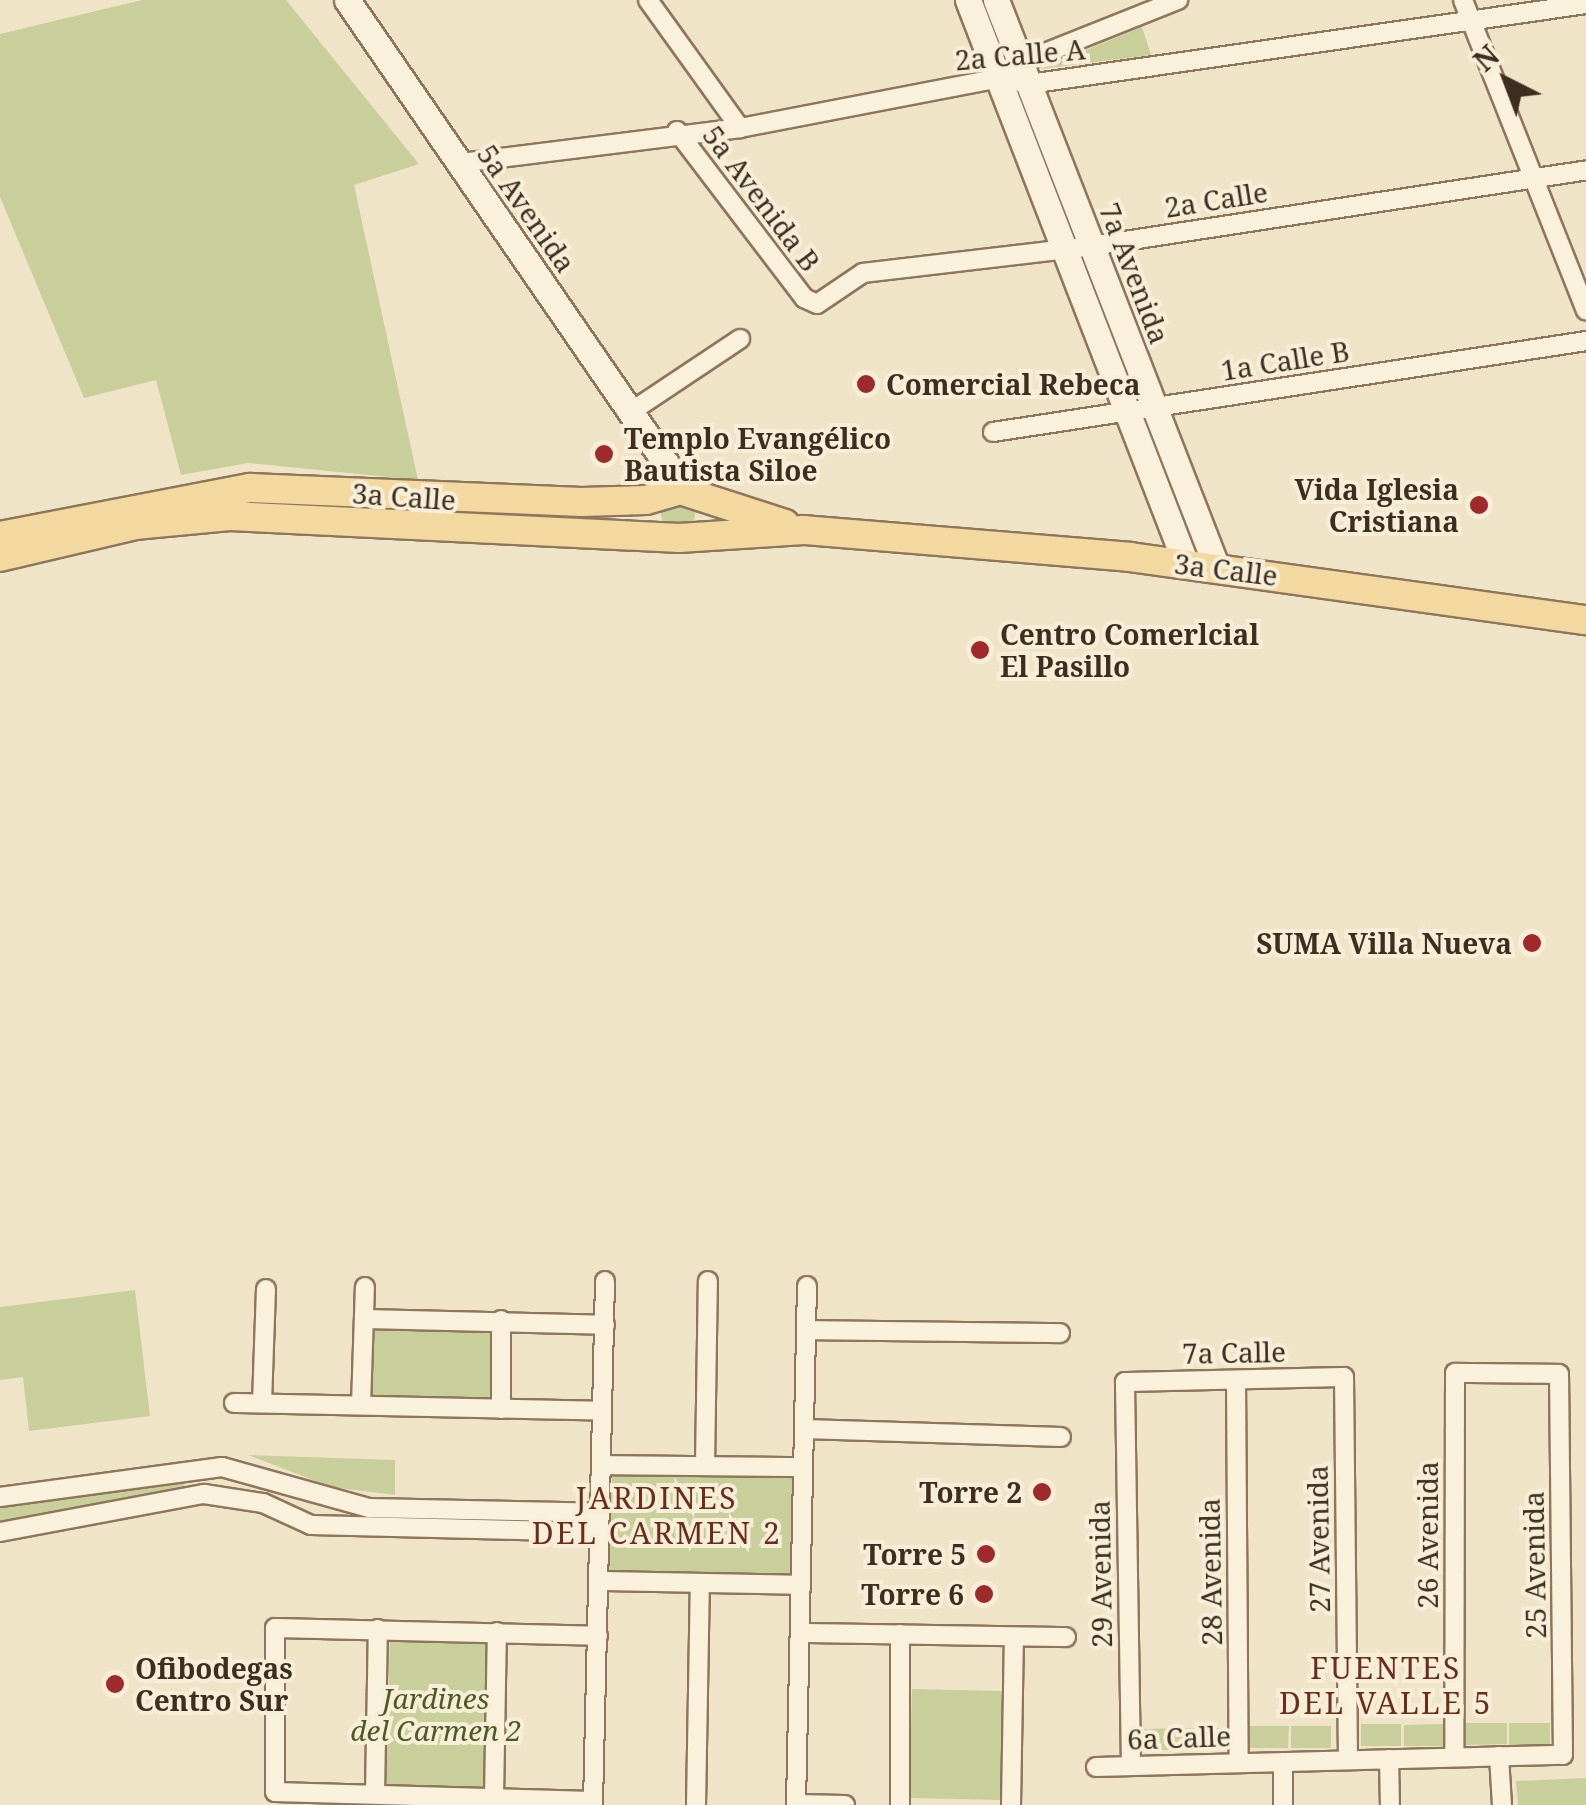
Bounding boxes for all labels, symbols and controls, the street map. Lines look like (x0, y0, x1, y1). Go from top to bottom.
north arrow (1456, 30, 1556, 130)
street label: 2a Calle A (953, 32, 1087, 76)
text: N (1465, 36, 1507, 79)
street label: 5a Avenida B (696, 119, 828, 277)
street label: 5a Avenida (471, 138, 583, 278)
street label: 2a Calle (1162, 174, 1270, 224)
street label: 7a Avenida (1093, 198, 1177, 348)
street label: 1a Calle B (1218, 333, 1352, 387)
place label: Comercial Rebeca (886, 367, 1140, 401)
marker: Comercial Rebeca (855, 373, 877, 395)
place label: Templo Evangélico Bautista Siloe (624, 421, 891, 487)
marker: Templo Evangélico Bautista Siloe (593, 443, 615, 465)
place label: Vida Iglesia Cristiana (1294, 472, 1459, 538)
street label: 3a Calle (351, 476, 457, 516)
marker: Vida Iglesia Cristiana (1468, 494, 1490, 516)
street label: 3a Calle (1172, 546, 1280, 592)
place label: Centro Comerlcial El Pasillo (1000, 617, 1259, 683)
marker: Centro Comerlcial El Pasillo (969, 639, 991, 661)
place label: SUMA Villa Nueva (1256, 926, 1512, 960)
marker: SUMA Villa Nueva (1521, 932, 1543, 954)
street label: 7a Calle (1182, 1334, 1286, 1370)
street label: 26 Avenida (1410, 1461, 1444, 1609)
street label: 27 Avenida (1300, 1465, 1336, 1613)
place label: Torre 2 (919, 1475, 1022, 1509)
district label: JARDINES DEL CARMEN 2 (532, 1480, 782, 1550)
marker: Torre 2 (1031, 1481, 1053, 1503)
street label: 25 Avenida (1516, 1491, 1552, 1639)
street label: 28 Avenida (1192, 1498, 1228, 1646)
street label: 29 Avenida (1082, 1500, 1118, 1648)
place label: Torre 5 (863, 1537, 966, 1571)
marker: Torre 5 (975, 1543, 997, 1565)
place label: Torre 6 (861, 1577, 964, 1611)
marker: Torre 6 (973, 1583, 995, 1605)
district label: FUENTES DEL VALLE 5 (1279, 1650, 1493, 1720)
place label: Ofibodegas Centro Sur (135, 1651, 293, 1717)
marker: Ofibodegas Centro Sur (104, 1673, 126, 1695)
park label: Jardines del Carmen 2 (350, 1681, 522, 1747)
street label: 6a Calle (1126, 1718, 1232, 1756)

